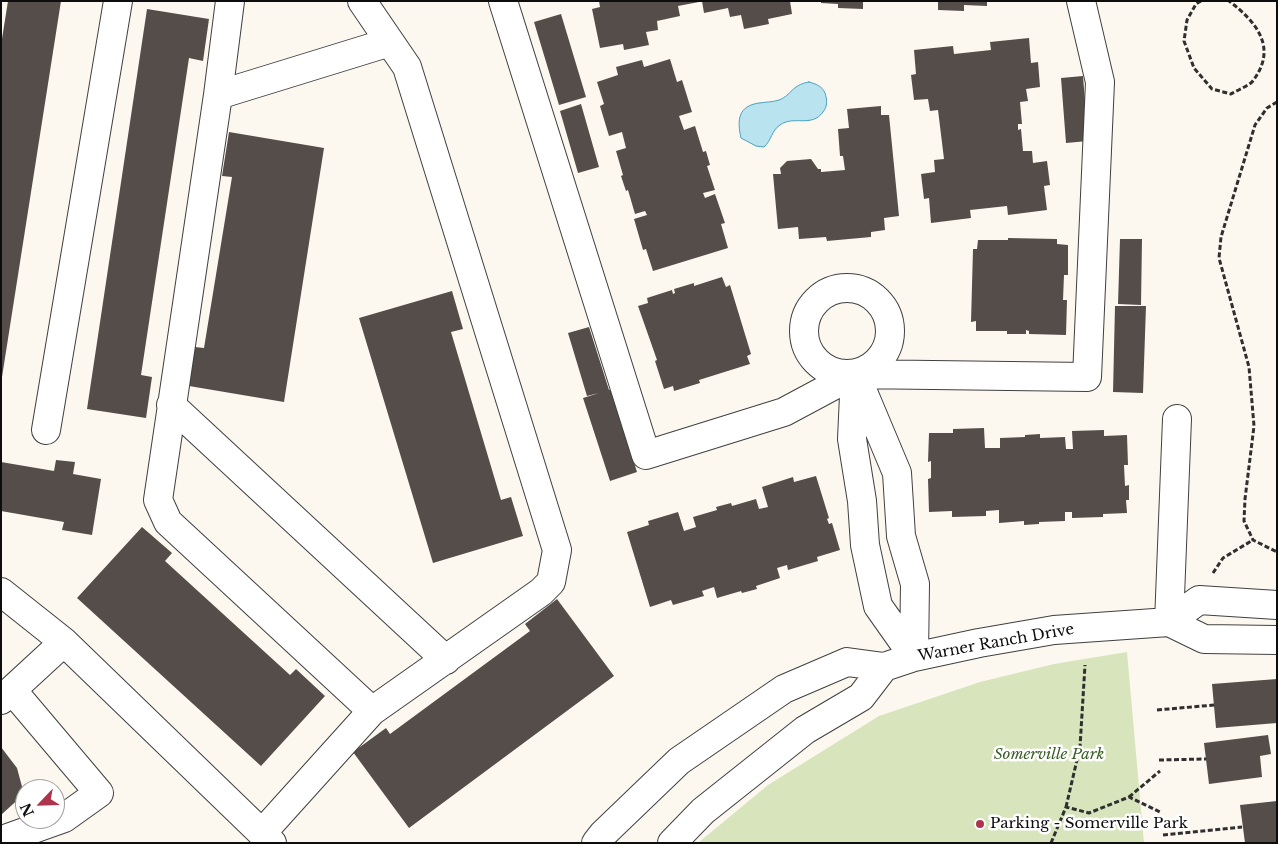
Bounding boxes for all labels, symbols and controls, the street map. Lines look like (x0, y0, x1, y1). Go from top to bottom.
street label: Warner Ranch Drive (917, 620, 1075, 666)
park label: Somerville Park (994, 746, 1104, 764)
north arrow (15, 779, 65, 829)
text: N (16, 800, 38, 819)
place label: Parking - Somerville Park (990, 815, 1188, 833)
marker: Parking - Somerville Park (974, 818, 986, 830)

